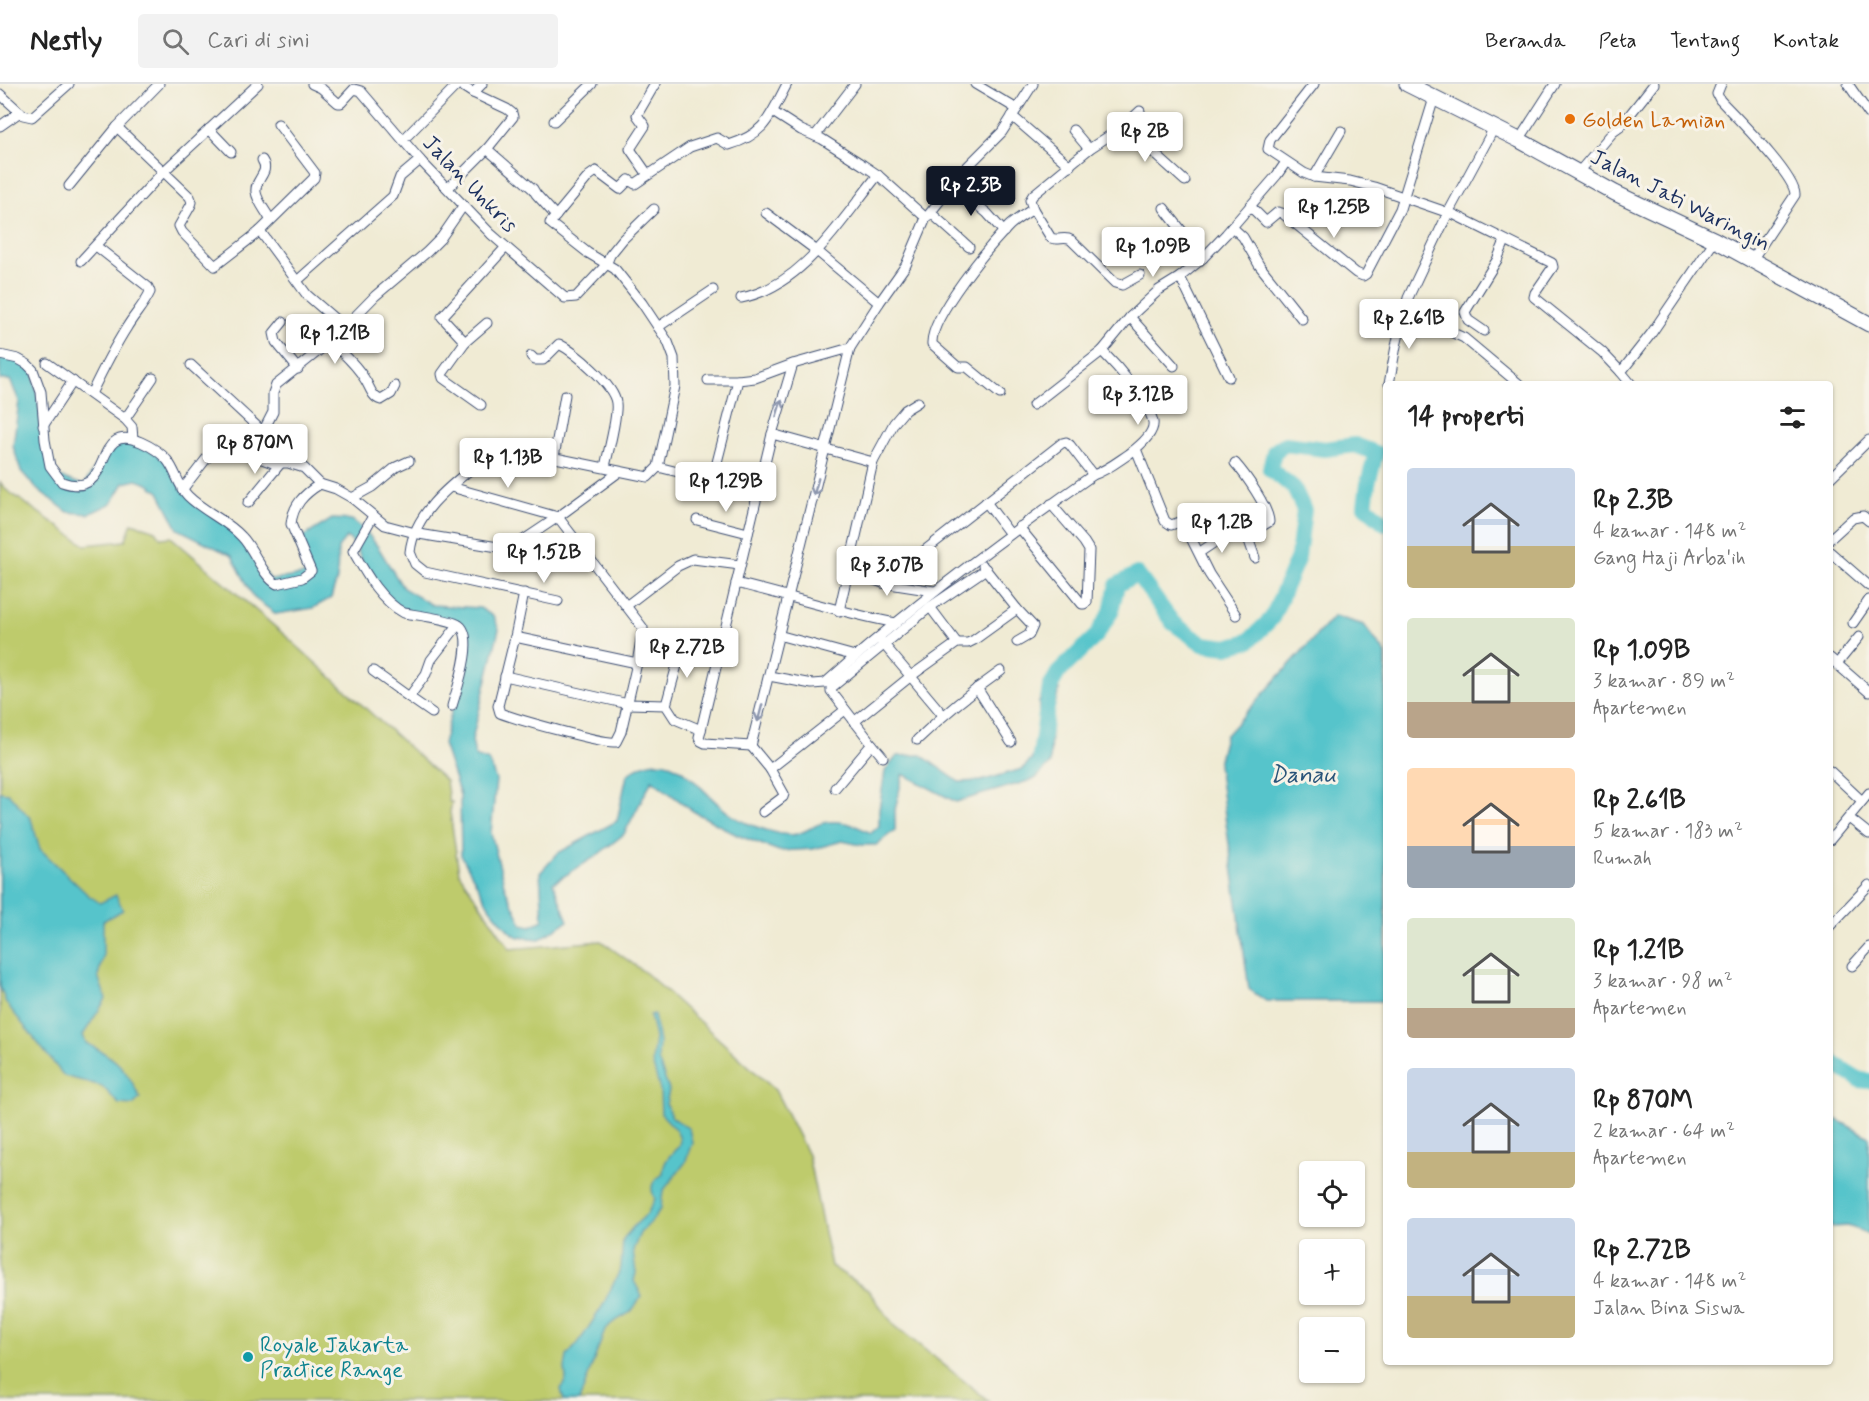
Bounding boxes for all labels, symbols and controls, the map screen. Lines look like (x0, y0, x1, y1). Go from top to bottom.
search box (138, 14, 558, 68)
text: Nestly (30, 23, 102, 60)
icon: search (159, 25, 192, 58)
text: Cari di sini (207, 27, 310, 55)
text: Beranda (1485, 27, 1566, 55)
text: Peta (1599, 27, 1637, 55)
text: Tentang (1670, 27, 1740, 55)
text: Kontak (1773, 27, 1839, 55)
place label: Golden Lamian (1582, 107, 1725, 135)
pin: Rp 2B (1103, 112, 1187, 163)
marker: Golden Lamian (1563, 112, 1577, 126)
text: Rp 2B (1121, 118, 1169, 145)
street label: Jalan Unkris (416, 130, 523, 239)
street label: Jalan Jati Waringin (1585, 143, 1775, 259)
pin: Rp 2.3B (916, 166, 1026, 217)
text: Rp 2.3B (940, 172, 1002, 199)
pin: Rp 1.25B (1272, 188, 1396, 239)
text: Rp 1.25B (1298, 194, 1370, 221)
pin: Rp 1.09B (1091, 227, 1215, 278)
text: Rp 1.09B (1116, 233, 1190, 260)
pin: Rp 2.61B (1347, 299, 1471, 350)
text: Rp 2.61B (1373, 305, 1445, 332)
pin: Rp 1.21B (273, 314, 397, 365)
text: Rp 1.21B (300, 320, 370, 347)
pin: Rp 3.12B (1076, 375, 1200, 426)
text: Rp 3.12B (1102, 381, 1174, 408)
one-way arrow (774, 399, 785, 418)
text: 14 properti (1407, 400, 1523, 434)
icon: filters (1776, 401, 1809, 434)
pin: Rp 870M (200, 424, 310, 475)
text: Rp 870M (217, 430, 293, 457)
pin: Rp 1.13B (446, 438, 570, 489)
text: Rp 1.13B (474, 444, 542, 471)
pin: Rp 1.29B (664, 462, 788, 513)
text: Rp 1.29B (689, 468, 763, 495)
one-way arrow (810, 477, 821, 496)
text: Rp 2.3B (1593, 484, 1673, 518)
icon: home (1455, 492, 1527, 564)
pin: Rp 1.2B (1167, 503, 1277, 554)
text: Rp 1.2B (1191, 509, 1253, 536)
text: 4 kamar · 148 m² (1593, 518, 1746, 545)
pin: Rp 1.52B (482, 533, 606, 584)
text: Rp 1.52B (507, 539, 581, 566)
text: Gang Haji Arba'ih (1593, 545, 1746, 572)
pin: Rp 3.07B (825, 546, 949, 597)
text: Rp 3.07B (851, 552, 923, 579)
pin: Rp 2.72B (625, 628, 749, 679)
text: Rp 2.72B (649, 634, 725, 661)
text: Rp 1.09B (1593, 634, 1690, 668)
icon: home (1455, 642, 1527, 714)
text: 3 kamar · 89 m² (1593, 668, 1735, 695)
text: Apartemen (1593, 695, 1686, 722)
one-way arrow (753, 704, 765, 723)
water label: Danau (1270, 760, 1336, 791)
text: Rp 2.61B (1593, 784, 1686, 818)
icon: home (1455, 792, 1527, 864)
text: 5 kamar · 183 m² (1593, 818, 1743, 845)
text: Rumah (1593, 845, 1652, 872)
text: Rp 1.21B (1593, 934, 1684, 968)
icon: home (1455, 942, 1527, 1014)
text: 3 kamar · 98 m² (1593, 968, 1733, 995)
text: Apartemen (1593, 995, 1686, 1022)
text: Rp 870M (1593, 1084, 1693, 1118)
icon: home (1455, 1092, 1527, 1164)
text: 2 kamar · 64 m² (1593, 1118, 1735, 1145)
text: Apartemen (1593, 1145, 1686, 1172)
map controls (1299, 1161, 1365, 1383)
button: locate (1299, 1161, 1365, 1227)
text: Rp 2.72B (1593, 1234, 1691, 1268)
button: + (1299, 1239, 1365, 1305)
icon: home (1455, 1242, 1527, 1314)
text: 4 kamar · 148 m² (1593, 1268, 1746, 1295)
text: Jalan Bina Siswa (1593, 1295, 1744, 1322)
button: − (1299, 1317, 1365, 1383)
place label: Royale Jakarta Practice Range (260, 1332, 409, 1386)
marker: Royale Jakarta Practice Range (241, 1350, 255, 1364)

